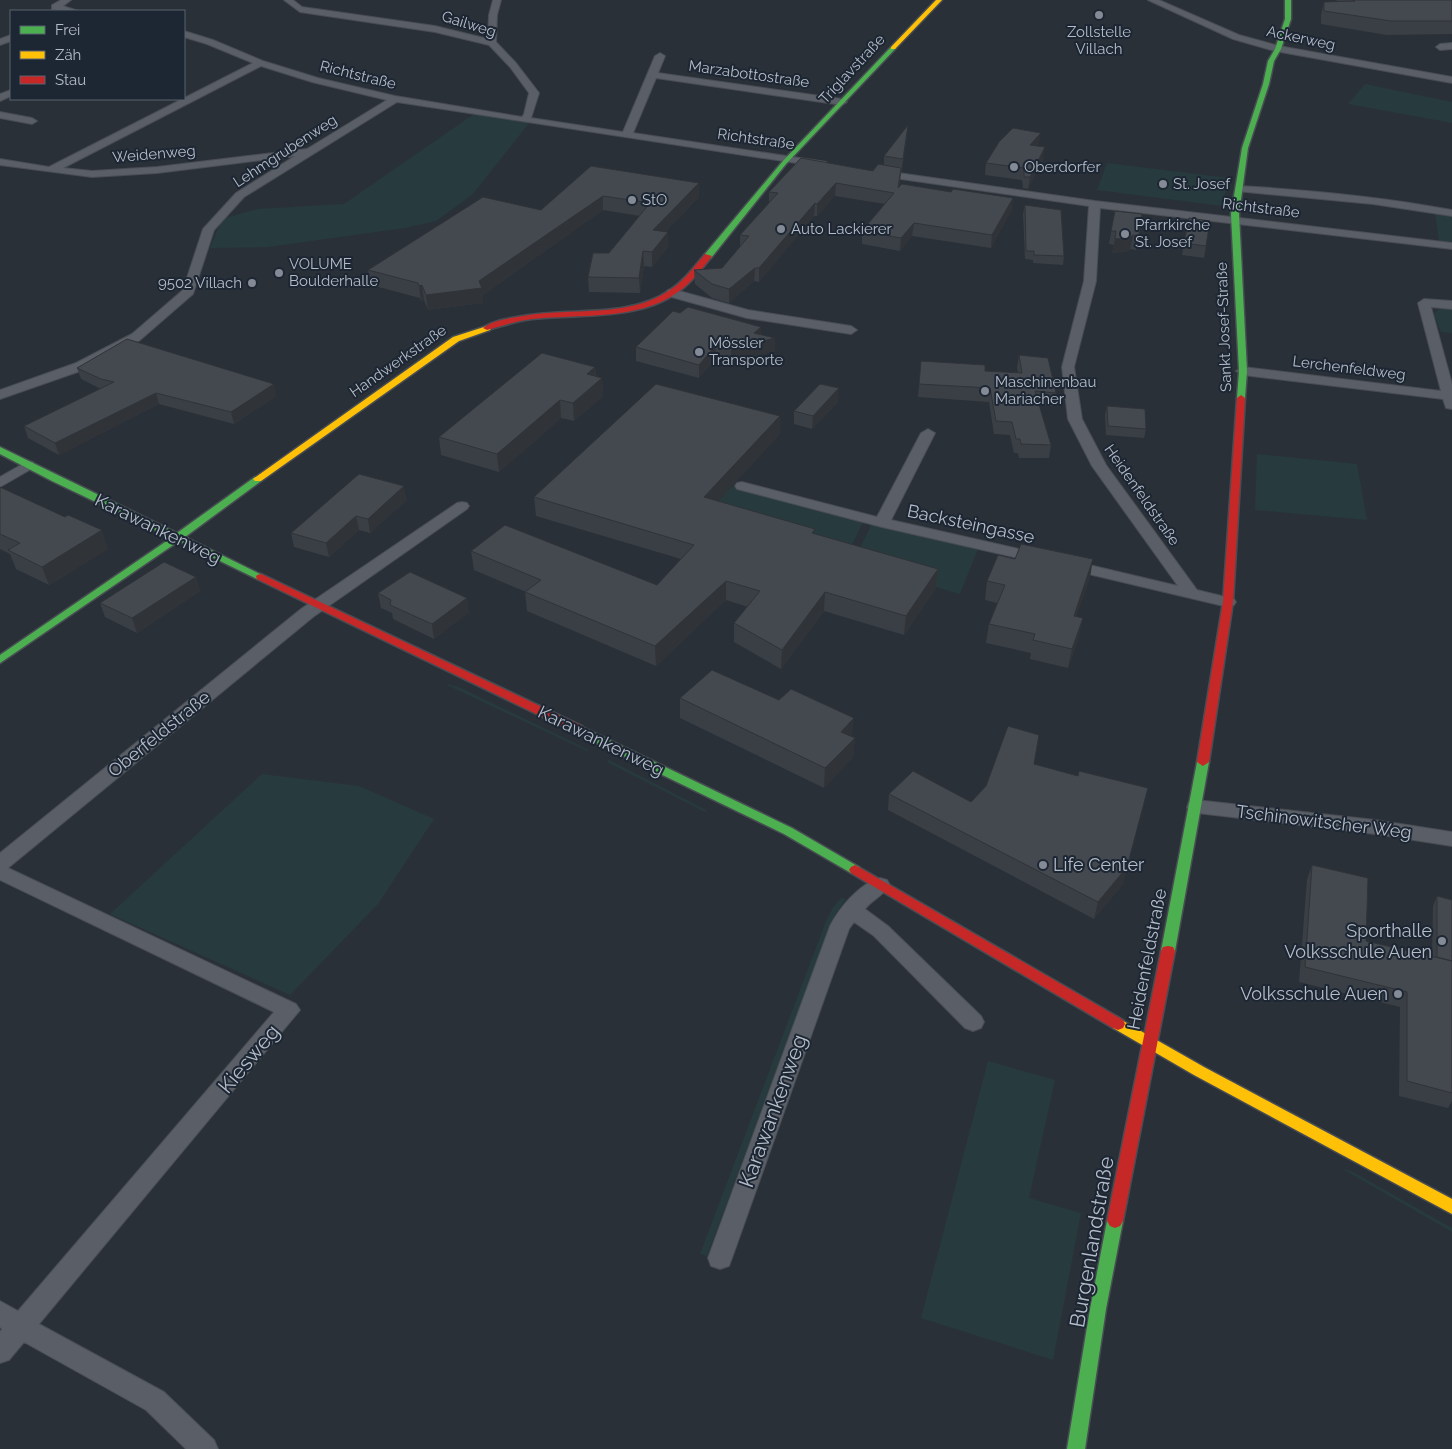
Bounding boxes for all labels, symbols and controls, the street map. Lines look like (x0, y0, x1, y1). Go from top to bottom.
street label: Gailweg (440, 7, 498, 41)
marker: Zollstelle Villach (1093, 9, 1105, 21)
legend (10, 10, 185, 100)
text: Frei (55, 21, 80, 39)
street label: Ackerweg (1265, 22, 1337, 54)
place label: Zollstelle Villach (1067, 23, 1131, 58)
street label: Triglavstraße (815, 30, 889, 107)
text: Zäh (55, 46, 81, 64)
street label: Richtstraße (318, 57, 398, 93)
street label: Marzabottostraße (687, 57, 811, 91)
text: Stau (55, 71, 86, 89)
street label: Lehmgrubenweg (230, 111, 340, 191)
street label: Richtstraße (716, 125, 796, 153)
street label: Weidenweg (112, 141, 196, 167)
place label: Oberdorfer (1024, 158, 1101, 176)
marker: Oberdorfer (1008, 161, 1020, 173)
place label: St. Josef (1173, 175, 1231, 193)
marker: St. Josef (1157, 178, 1169, 190)
place label: StO (642, 191, 667, 209)
marker: StO (626, 194, 638, 206)
street label: Richtstraße (1221, 194, 1301, 222)
place label: Pfarrkirche St. Josef (1135, 216, 1210, 251)
place label: Auto Lackierer (791, 220, 893, 238)
marker: Auto Lackierer (775, 223, 787, 235)
marker: Pfarrkirche St. Josef (1119, 228, 1131, 240)
place label: VOLUME Boulderhalle (289, 255, 378, 290)
street label: Sankt Josef-Straße (1213, 262, 1235, 392)
marker: VOLUME Boulderhalle (273, 267, 285, 279)
place label: 9502 Villach (158, 274, 242, 292)
marker: 9502 Villach (246, 277, 258, 289)
street label: Handwerkstraße (346, 321, 450, 401)
place label: Mössler Transporte (709, 334, 784, 369)
marker: Mössler Transporte (693, 346, 705, 358)
street label: Lerchenfeldweg (1291, 352, 1407, 384)
place label: Maschinenbau Mariacher (995, 373, 1096, 408)
marker: Maschinenbau Mariacher (979, 385, 991, 397)
street label: Heidenfeldstraße (1100, 441, 1184, 549)
street label: Karawankenweg (92, 489, 225, 568)
street label: Backsteingasse (906, 500, 1037, 547)
street label: Oberfeldstraße (103, 686, 214, 781)
street label: Karawankenweg (535, 701, 668, 780)
street label: Tschinowitscher Weg (1235, 800, 1413, 843)
place label: Life Center (1053, 854, 1145, 875)
marker: Life Center (1037, 859, 1049, 871)
street label: Heidenfeldstraße (1123, 886, 1171, 1031)
place label: Sporthalle Volksschule Auen (1284, 920, 1432, 962)
marker: Sporthalle Volksschule Auen (1436, 935, 1448, 947)
place label: Volksschule Auen (1240, 983, 1388, 1004)
marker: Volksschule Auen (1392, 988, 1404, 1000)
street label: Kiesweg (213, 1019, 285, 1098)
street label: Karawankenweg (733, 1031, 812, 1191)
street label: Burgenlandstraße (1064, 1154, 1119, 1329)

